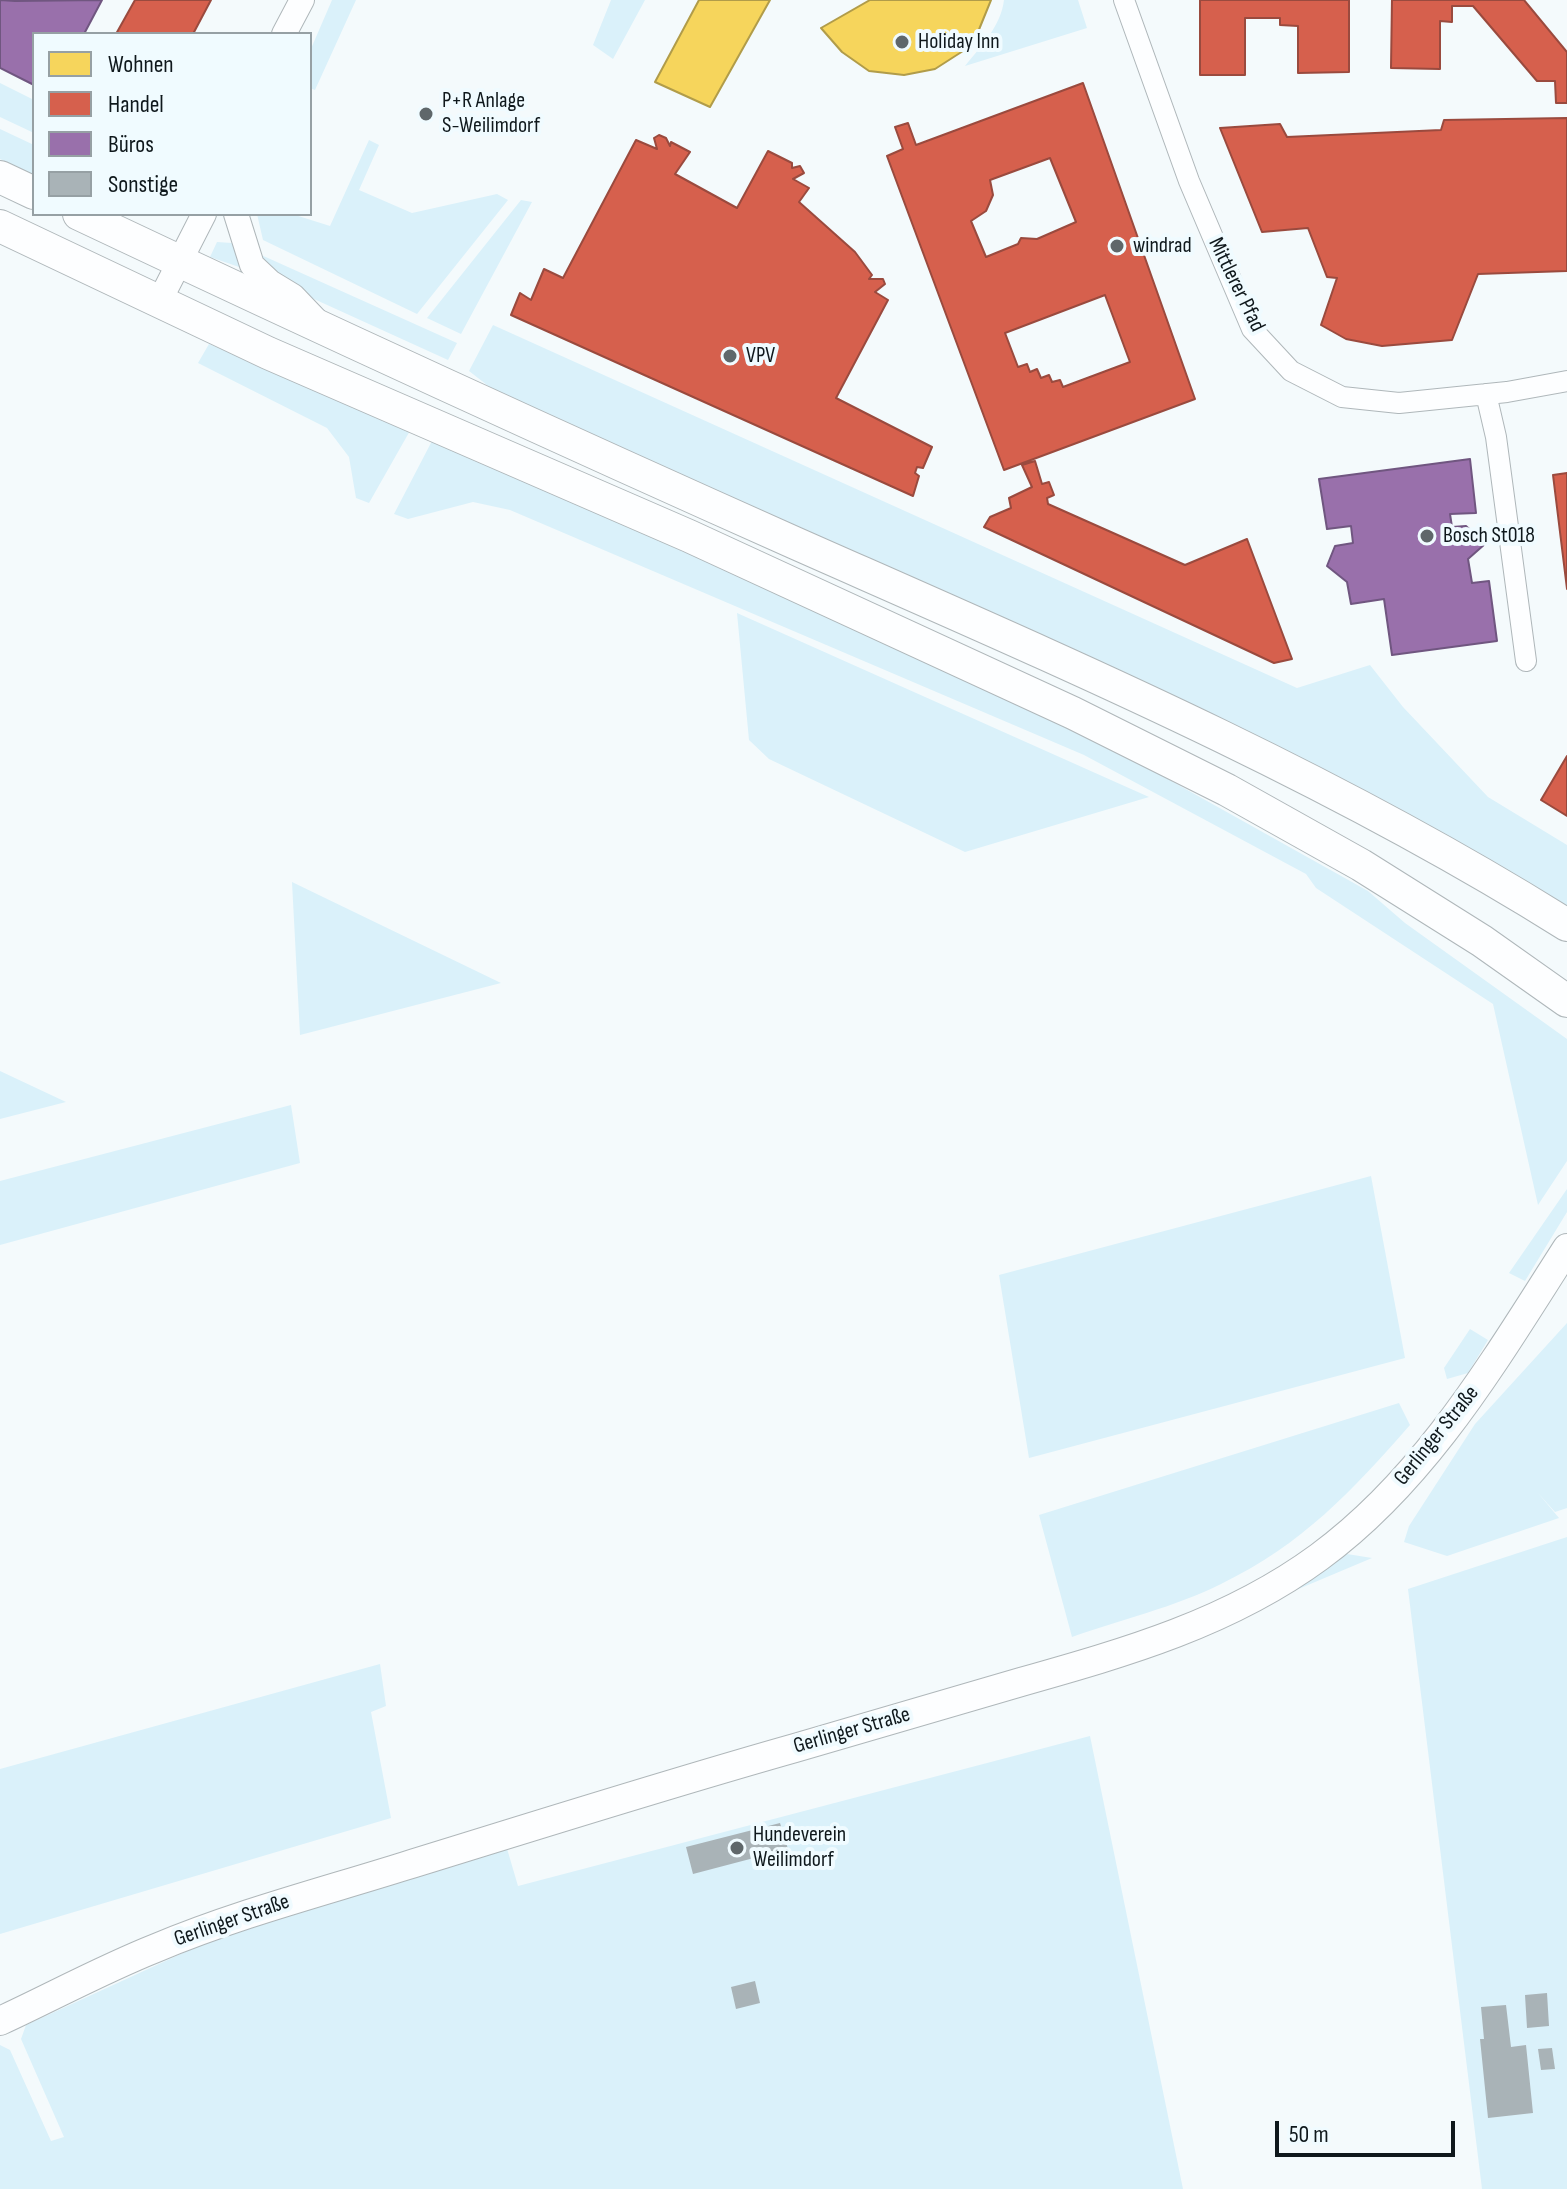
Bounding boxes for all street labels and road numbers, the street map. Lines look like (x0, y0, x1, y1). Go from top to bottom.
street label: Mittlerer Pfad (1202, 234, 1270, 336)
street label: Gerlinger Straße (1389, 1381, 1485, 1491)
street label: Gerlinger Straße (791, 1702, 913, 1760)
street label: Gerlinger Straße (171, 1889, 293, 1953)

